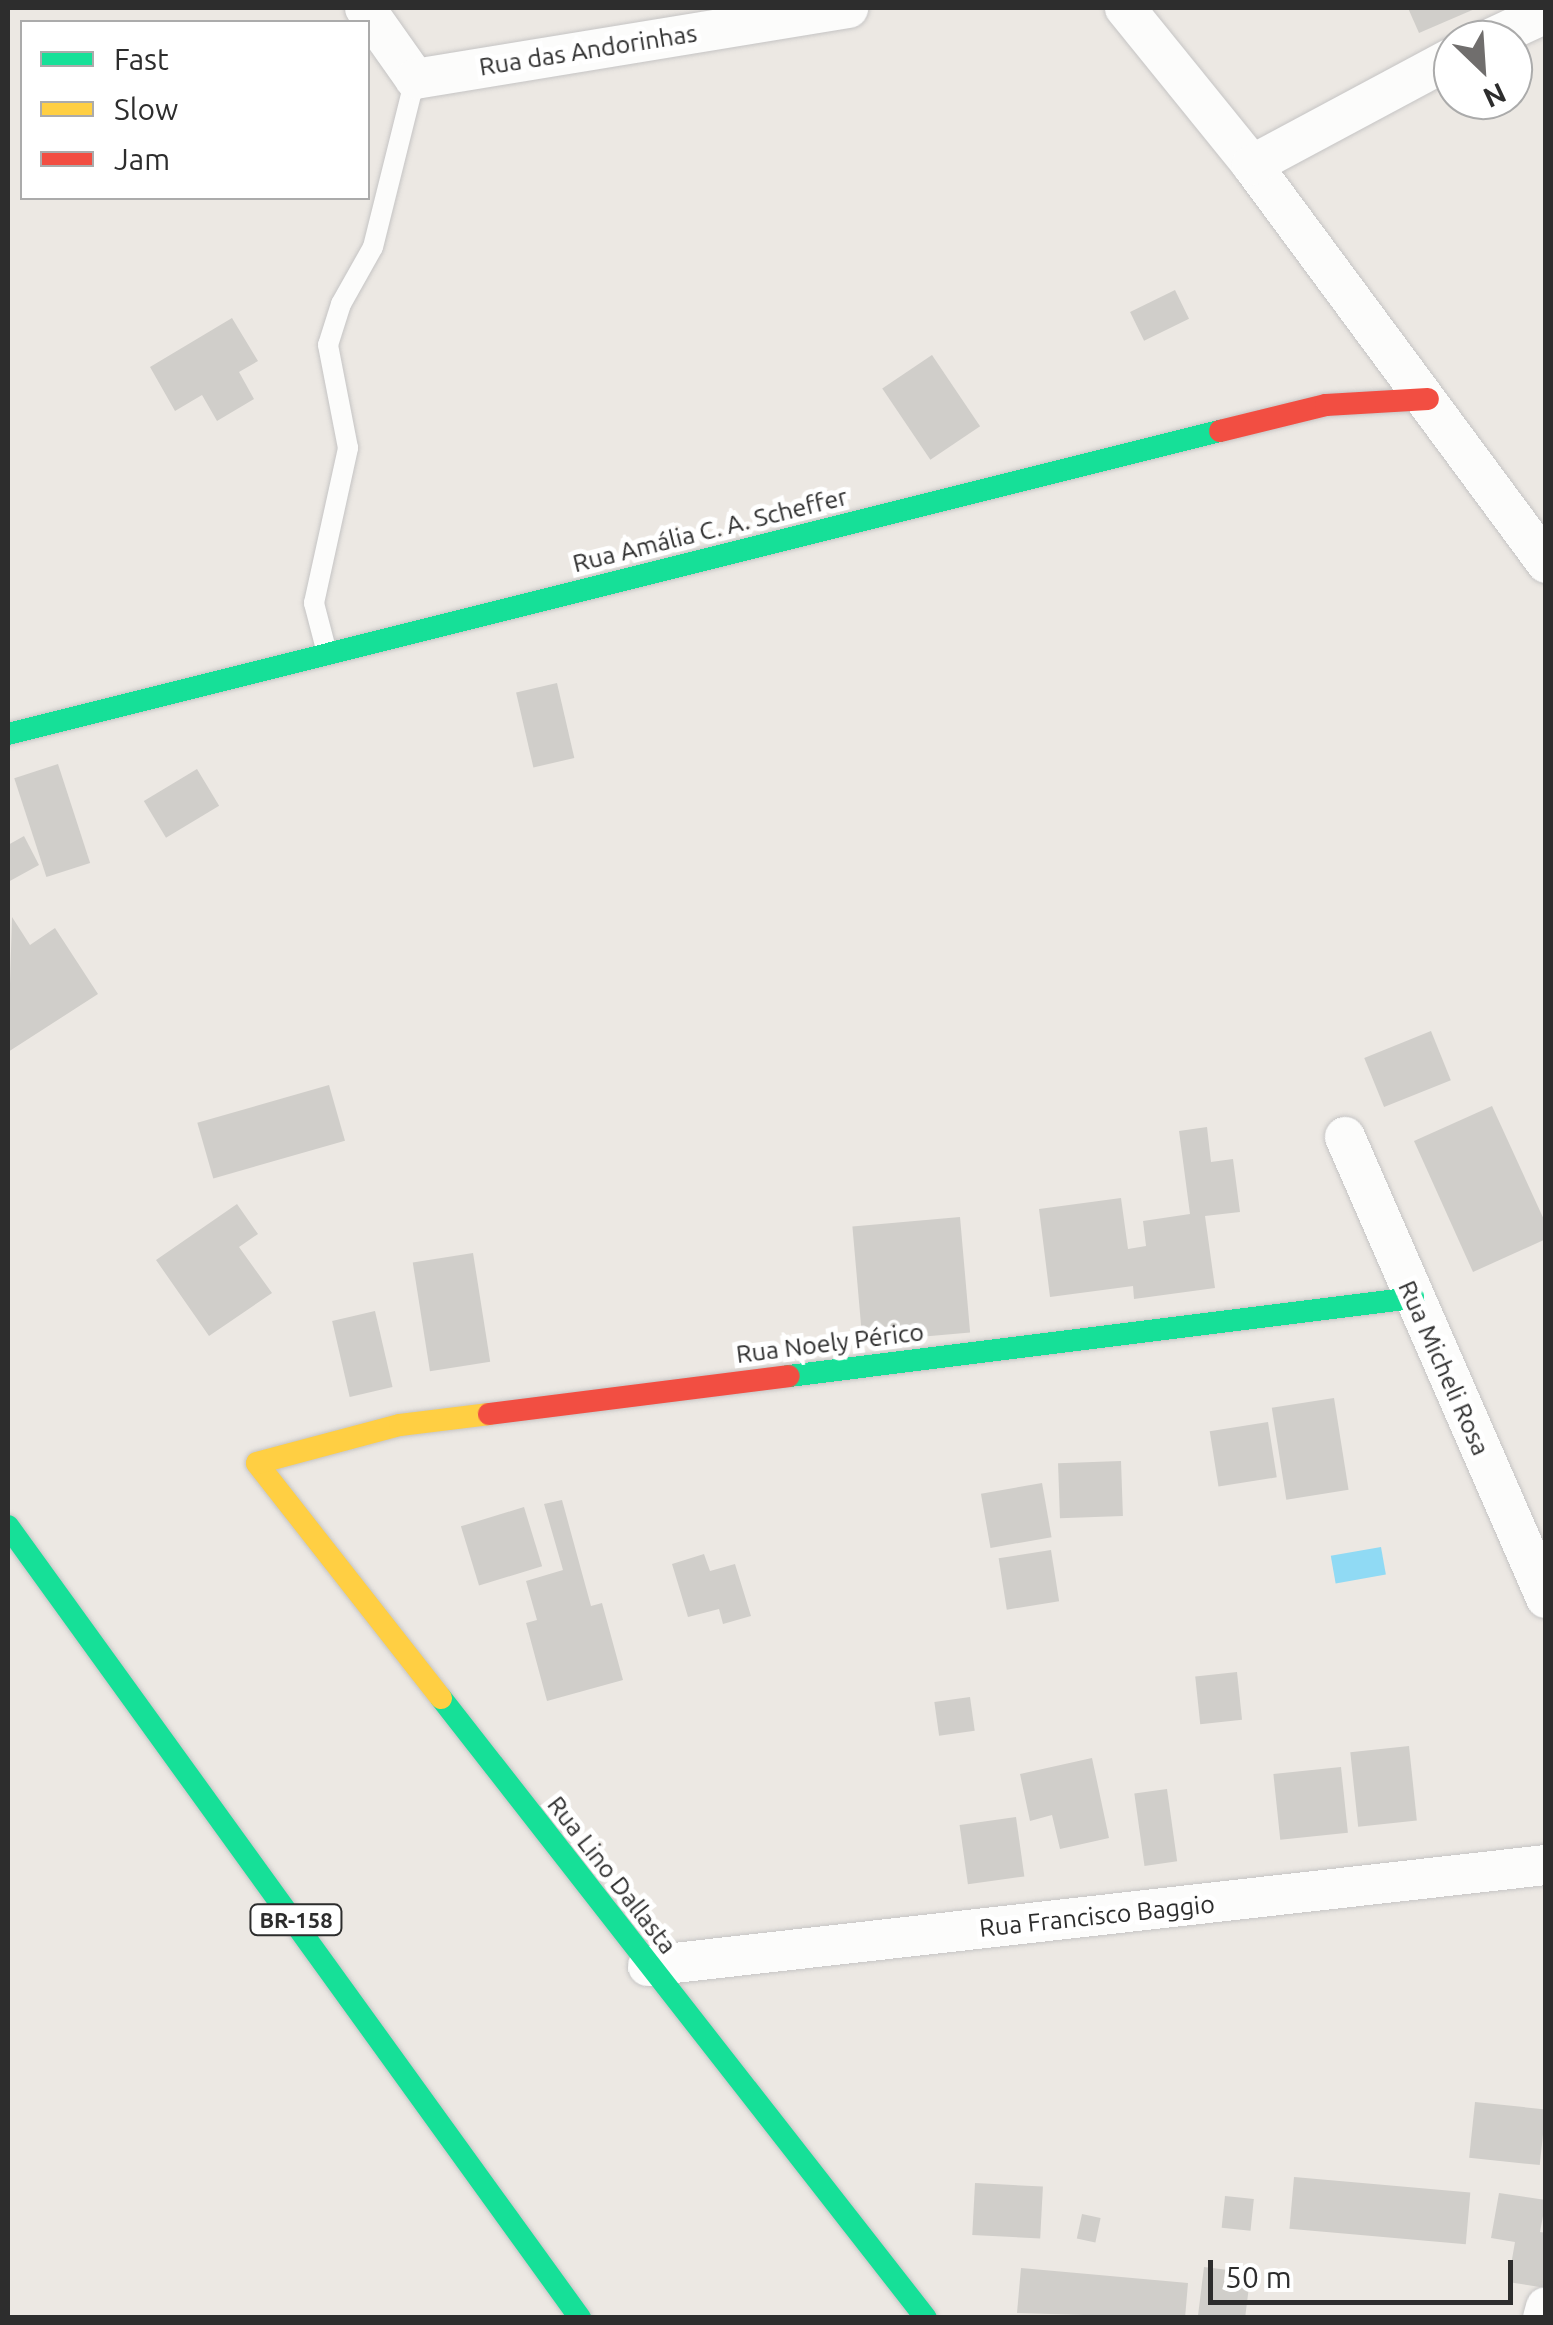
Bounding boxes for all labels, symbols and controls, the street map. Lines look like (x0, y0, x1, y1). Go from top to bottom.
street label: Rua das Andorinhas (477, 18, 699, 82)
legend (20, 20, 370, 200)
north arrow (1433, 20, 1533, 120)
text: Fast (114, 42, 169, 76)
text: N (1479, 77, 1511, 114)
text: Slow (114, 92, 178, 126)
text: Jam (114, 142, 170, 176)
street label: Rua Amália C. A. Scheffer (570, 481, 850, 579)
street label: Rua Micheli Rosa (1392, 1276, 1496, 1460)
street label: Rua Noely Périco (734, 1317, 926, 1369)
street label: Rua Lino Dallasta (541, 1790, 683, 1960)
street label: Rua Francisco Baggio (978, 1889, 1216, 1943)
road number: BR-158 (248, 1903, 344, 1937)
scale bar (1213, 2240, 1518, 2302)
text: 50 m (1225, 2260, 1292, 2294)

